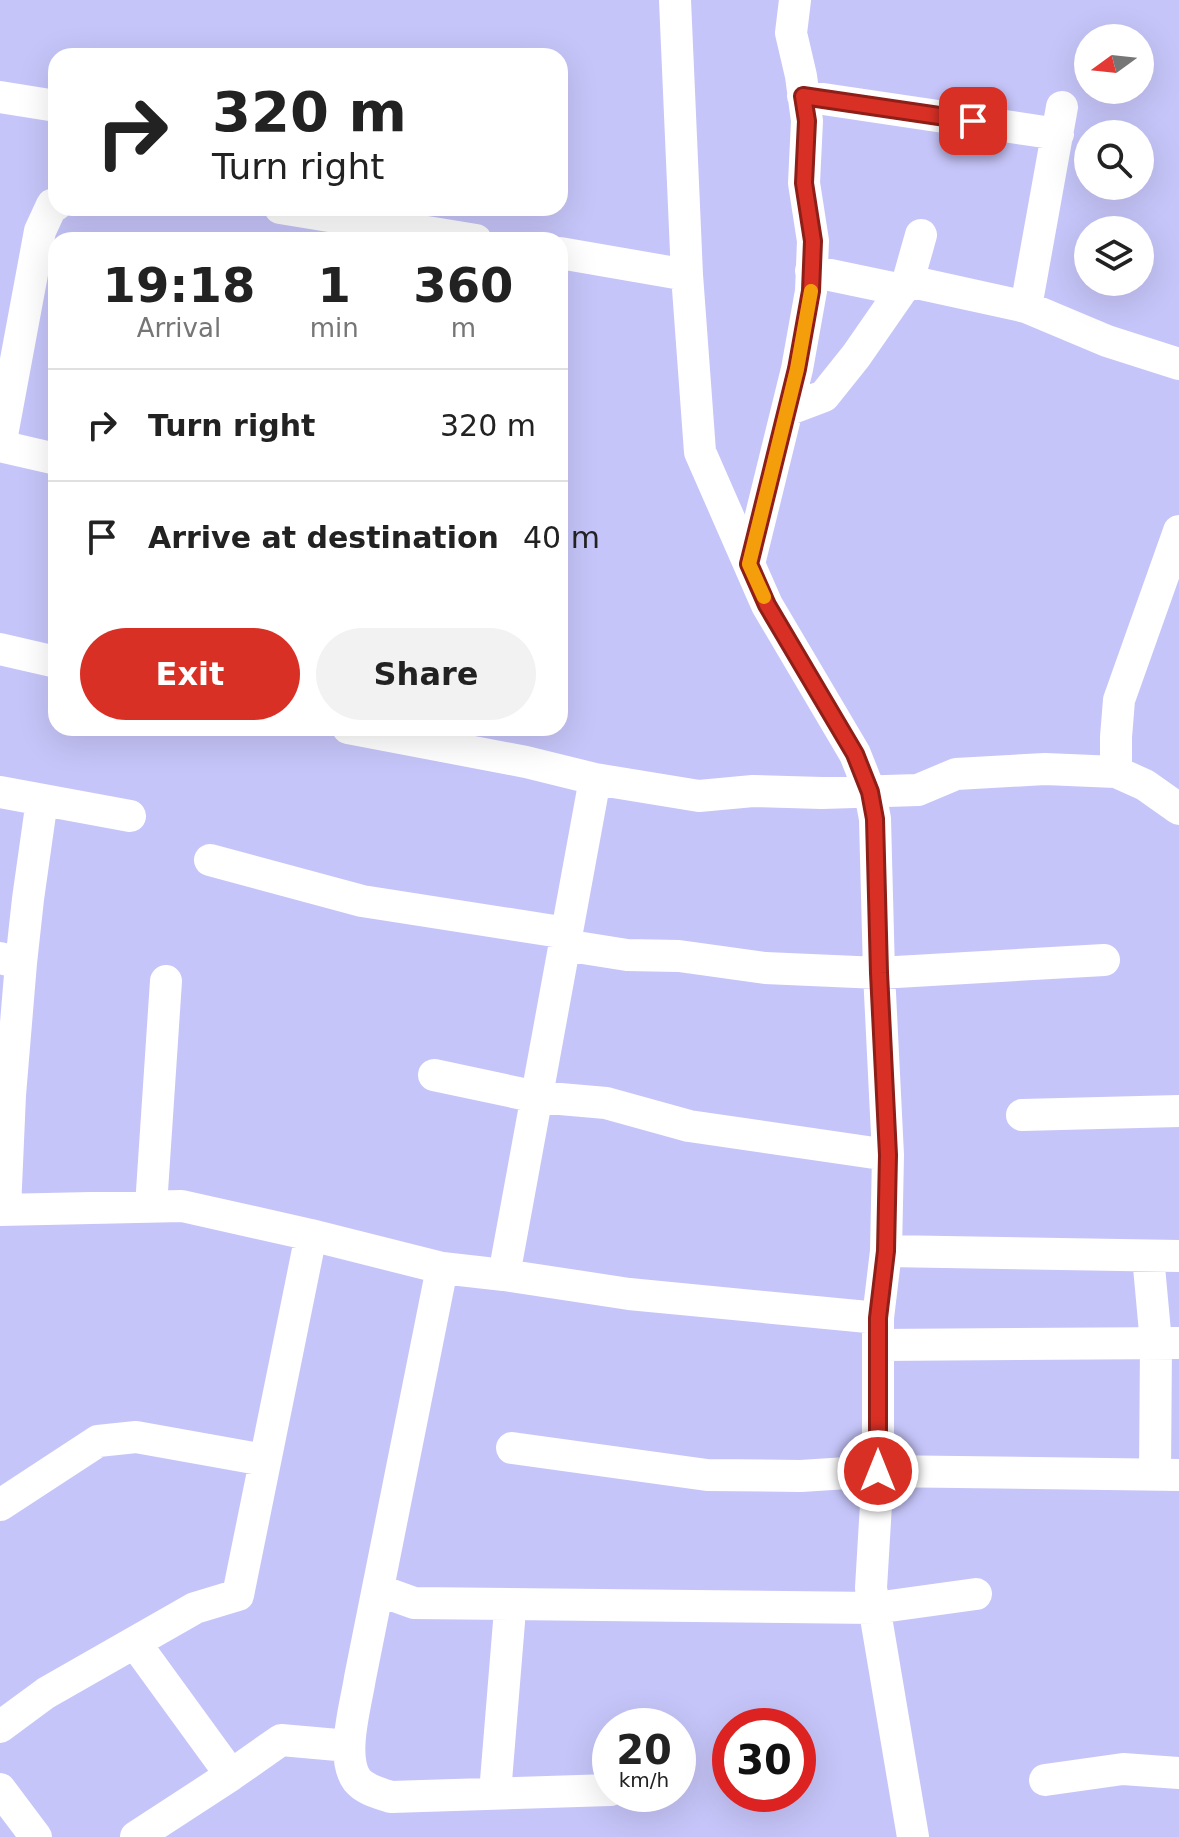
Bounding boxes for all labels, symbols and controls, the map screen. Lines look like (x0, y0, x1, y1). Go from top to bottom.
north arrow (1074, 24, 1154, 104)
map controls (1074, 24, 1154, 296)
text: 320 m (212, 79, 407, 144)
icon: right (80, 80, 184, 184)
pin (939, 87, 1007, 155)
icon: arrive (951, 99, 995, 143)
button: search (1074, 120, 1154, 200)
text: Turn right (212, 146, 384, 187)
button: layers (1074, 216, 1154, 296)
text: 19:18 (102, 257, 255, 313)
text: 1 (318, 257, 351, 313)
text: 360 (413, 257, 513, 313)
text: Arrival (137, 313, 221, 343)
text: min (310, 313, 359, 343)
text: m (451, 313, 476, 343)
icon: right (80, 403, 124, 447)
text: Turn right (148, 408, 315, 443)
text: 320 m (440, 408, 536, 443)
icon: arrive (80, 515, 124, 559)
text: Arrive at destination (148, 520, 499, 555)
text: 40 m (523, 520, 600, 555)
button: Exit (80, 628, 300, 720)
button: Share (316, 628, 536, 720)
position arrow (836, 1429, 920, 1513)
speed limit sign: 30 (712, 1708, 816, 1812)
text: 20 (616, 1727, 672, 1773)
text: km/h (619, 1768, 669, 1792)

